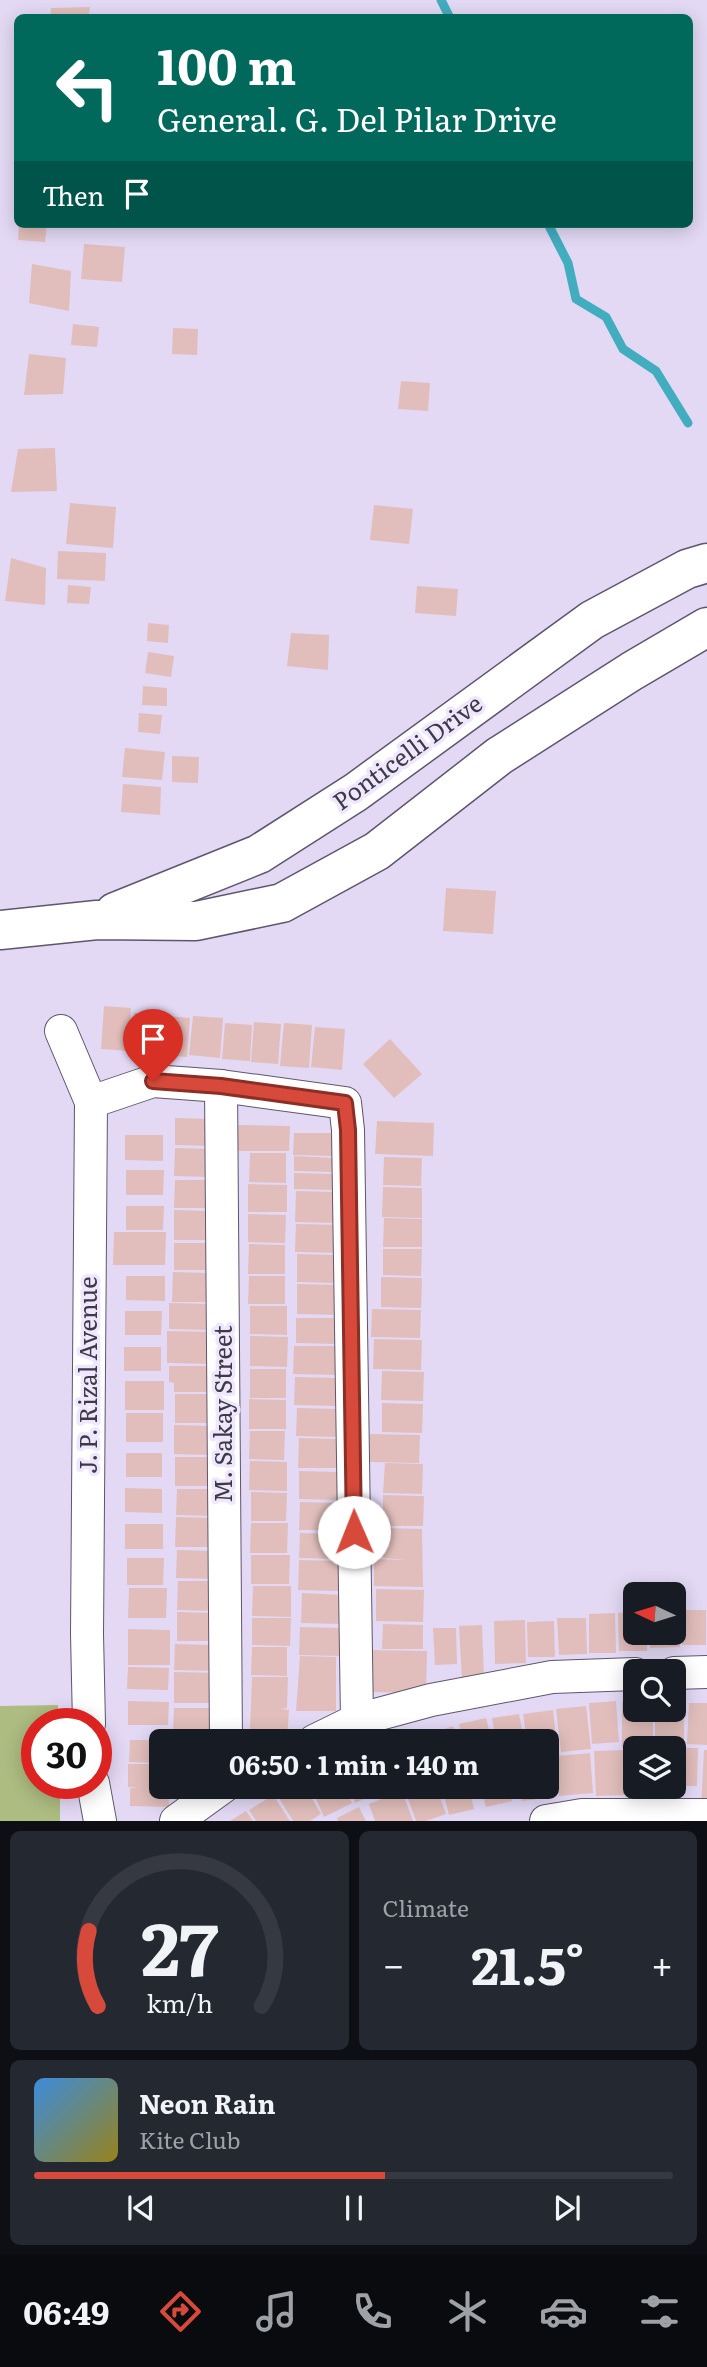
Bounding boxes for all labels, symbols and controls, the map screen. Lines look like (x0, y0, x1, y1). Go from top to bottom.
text: 100 m (157, 27, 296, 100)
icon: left (42, 42, 133, 133)
text: General. G. Del Pilar Drive (157, 94, 557, 142)
text: Then (42, 175, 104, 214)
icon: arrive (118, 175, 156, 213)
street label: Ponticelli Drive (325, 685, 488, 817)
pin (123, 1009, 183, 1081)
icon: arrive (134, 1020, 172, 1058)
street label: J. P. Rizal Avenue (69, 1276, 104, 1474)
street label: M. Sakay Street (204, 1325, 239, 1503)
position arrow (317, 1495, 391, 1569)
north arrow (623, 1582, 686, 1645)
map controls (623, 1582, 686, 1799)
button: search (623, 1659, 686, 1722)
speed limit sign: 30 (21, 1708, 112, 1799)
button: layers (623, 1736, 686, 1799)
text: 06:50 · 1 min · 140 m (229, 1744, 479, 1783)
text: Climate (383, 1890, 469, 1924)
text: 27 (140, 1891, 219, 1999)
text: 21.5° (471, 1924, 584, 2001)
text: − (383, 1934, 405, 1991)
text: + (651, 1934, 673, 1991)
text: km/h (146, 1984, 213, 2021)
text: Neon Rain (139, 2083, 276, 2122)
text: Kite Club (139, 2122, 240, 2156)
icon: previous (122, 2189, 160, 2227)
icon: pause (335, 2189, 373, 2227)
icon: next (548, 2189, 586, 2227)
text: 06:49 (23, 2287, 109, 2335)
icon: directions (156, 2287, 205, 2336)
icon: music (252, 2287, 301, 2336)
icon: phone (348, 2287, 397, 2336)
icon: climate (443, 2287, 492, 2336)
icon: car (539, 2287, 588, 2336)
icon: filters (635, 2287, 684, 2336)

